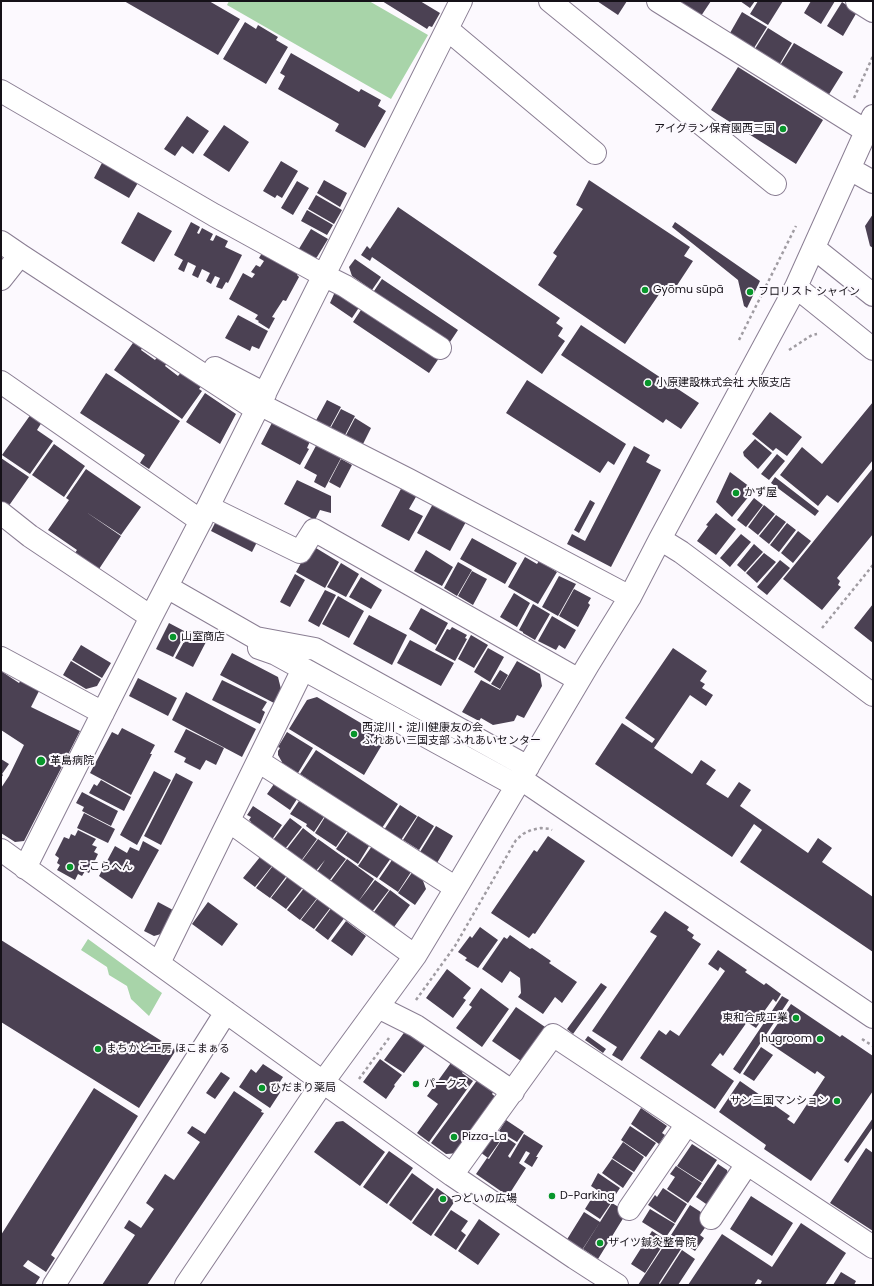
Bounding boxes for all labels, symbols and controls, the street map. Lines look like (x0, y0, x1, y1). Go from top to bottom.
place label: アイグラン保育園西三国 (654, 122, 775, 136)
marker: アイグラン保育園西三国 (778, 124, 788, 134)
place label: Gyōmu sūpā (653, 283, 724, 297)
marker: Gyōmu sūpā (640, 285, 650, 295)
place label: フロリスト シャイン (758, 285, 860, 299)
marker: フロリスト シャイン (745, 287, 755, 297)
place label: 小原建設株式会社 大阪支店 (656, 376, 791, 390)
marker: 小原建設株式会社 大阪支店 (643, 378, 653, 388)
place label: かず屋 (744, 486, 777, 500)
marker: かず屋 (731, 488, 741, 498)
place label: 山室商店 (181, 630, 225, 644)
marker: 山室商店 (168, 632, 178, 642)
place label: 西淀川・淀川健康友の会 ふれあい三国支部 ふれあいセンター (362, 721, 541, 747)
marker: 西淀川・淀川健康友の会 ふれあい三国支部 ふれあいセンター (349, 729, 359, 739)
place label: 革島病院 (50, 754, 94, 768)
marker: 革島病院 (35, 755, 47, 767)
place label: ここらへん (78, 860, 133, 874)
marker: ここらへん (65, 862, 75, 872)
place label: 東和合成工業 (722, 1011, 788, 1025)
marker: 東和合成工業 (791, 1013, 801, 1023)
place label: hugroom (761, 1032, 812, 1046)
marker: hugroom (815, 1034, 825, 1044)
place label: まちかど工房 ほこまぁる (106, 1042, 230, 1056)
marker: まちかど工房 ほこまぁる (93, 1044, 103, 1054)
place label: パークス (424, 1077, 468, 1091)
marker: パークス (411, 1079, 421, 1089)
place label: ひだまり薬局 (270, 1081, 336, 1095)
marker: ひだまり薬局 (257, 1083, 267, 1093)
place label: サン三国マンション (730, 1094, 829, 1108)
marker: サン三国マンション (832, 1096, 842, 1106)
place label: Pizza-La (462, 1130, 507, 1144)
marker: Pizza-La (449, 1132, 459, 1142)
place label: D-Parking (560, 1189, 615, 1203)
marker: D-Parking (547, 1191, 557, 1201)
place label: つどいの広場 (451, 1192, 517, 1206)
marker: つどいの広場 (438, 1194, 448, 1204)
place label: ザイツ鍼灸整骨院 (608, 1236, 696, 1250)
marker: ザイツ鍼灸整骨院 (595, 1238, 605, 1248)

